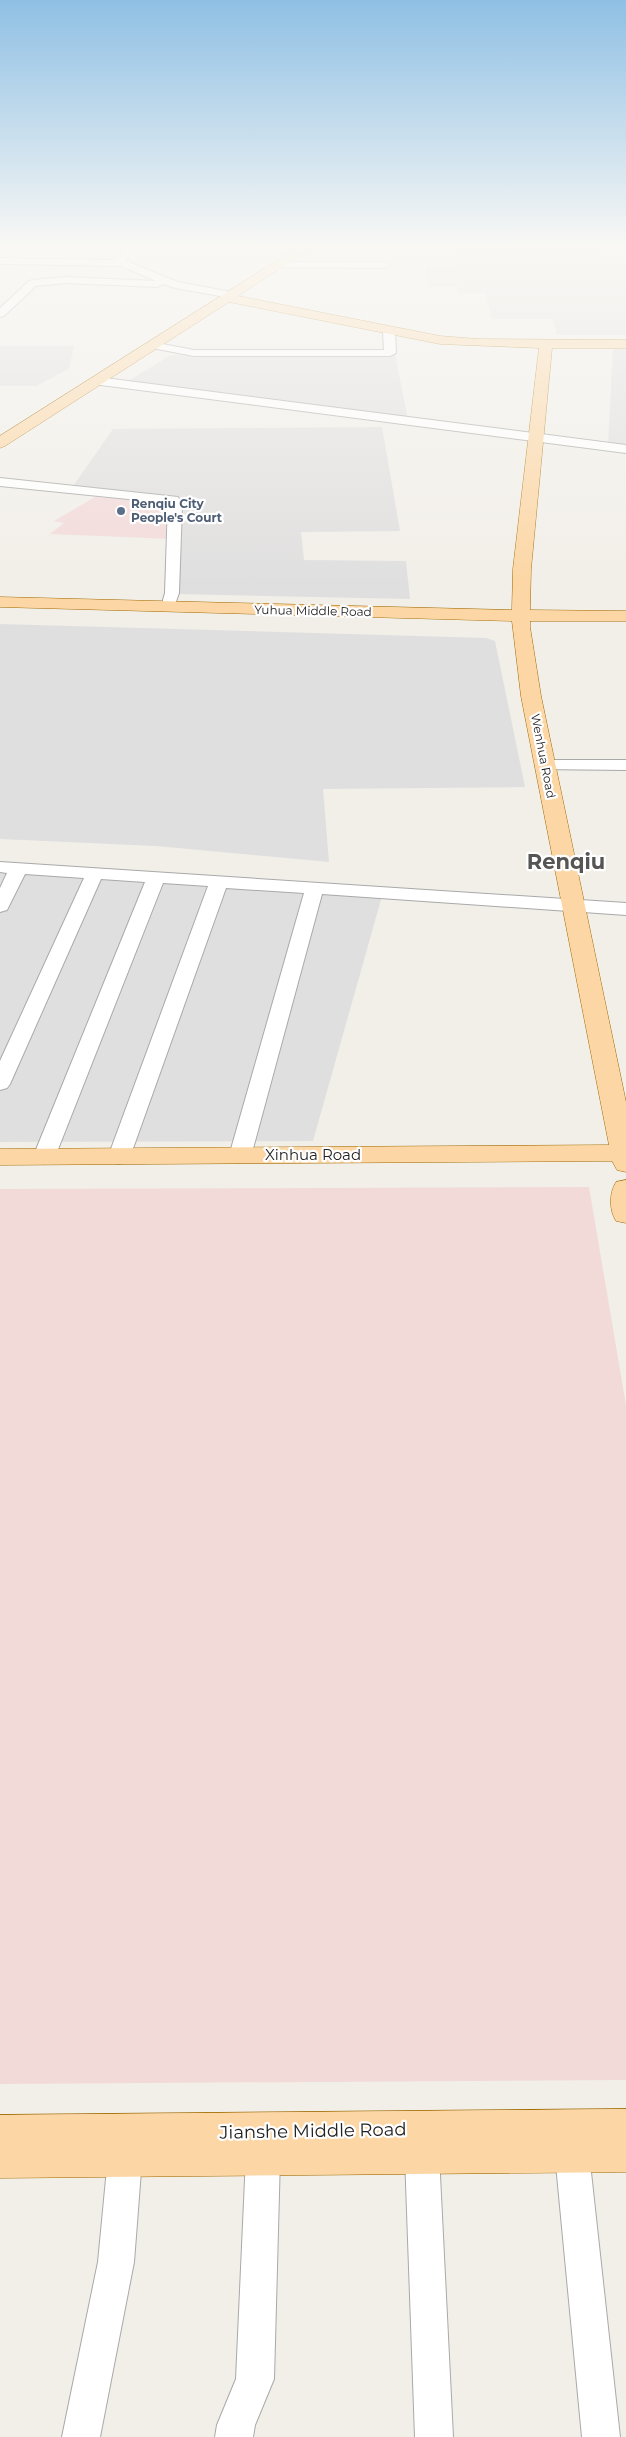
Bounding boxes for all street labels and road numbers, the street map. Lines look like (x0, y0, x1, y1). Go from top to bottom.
street label: Yuhua Middle Road (254, 602, 372, 619)
street label: Wenhua Road (528, 712, 559, 799)
street label: Xinhua Road (265, 1145, 361, 1164)
street label: Jianshe Middle Road (218, 2118, 407, 2144)

